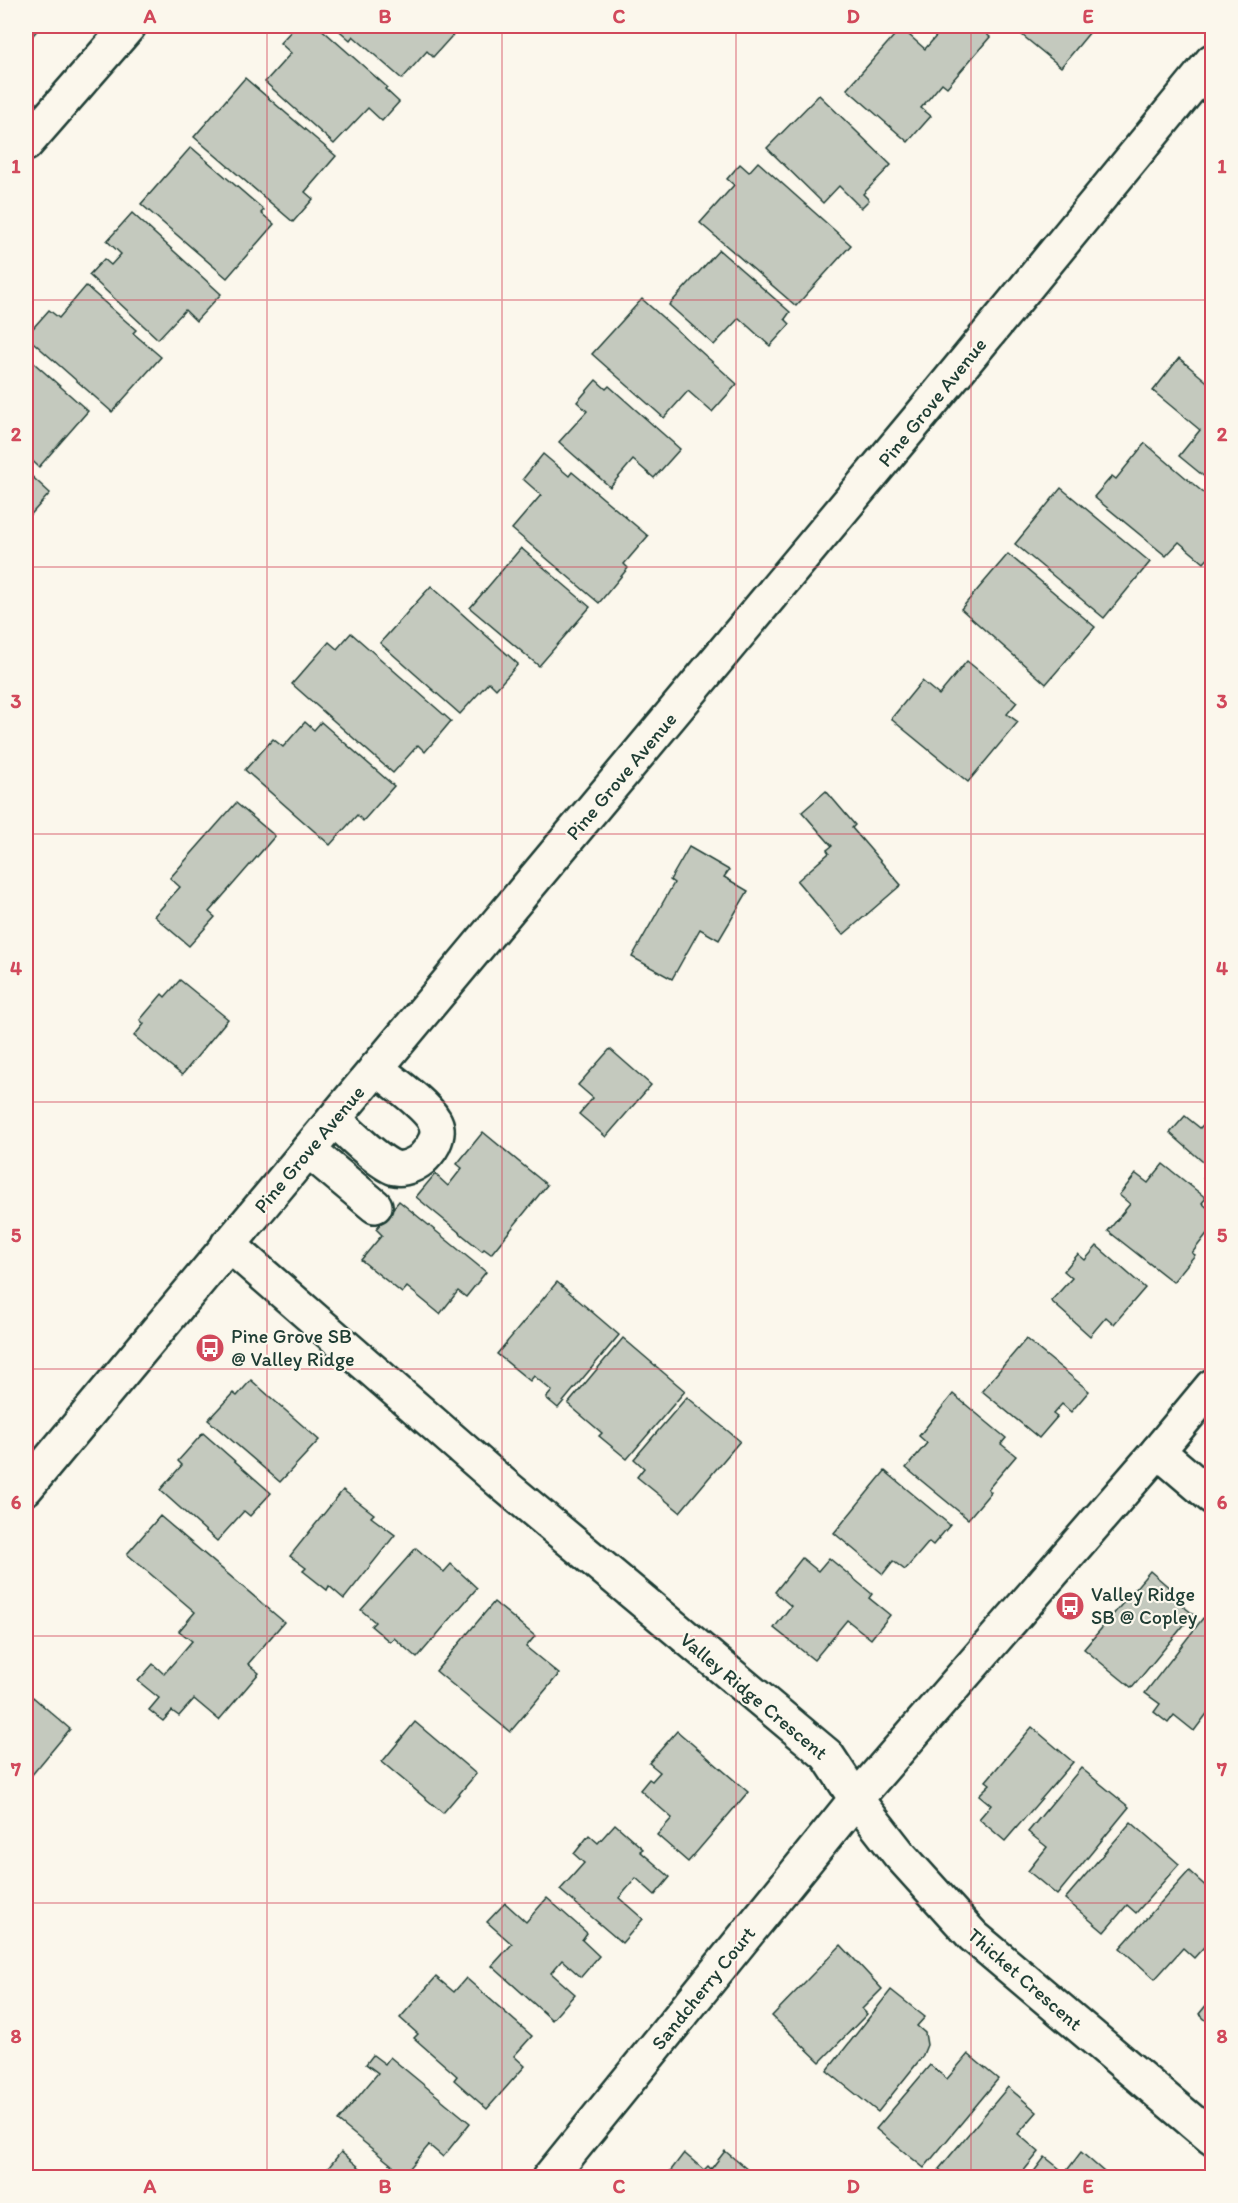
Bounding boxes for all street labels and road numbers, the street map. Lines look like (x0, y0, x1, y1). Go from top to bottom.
street label: Pine Grove Avenue (873, 333, 991, 471)
street label: Pine Grove Avenue (561, 707, 681, 845)
street label: Pine Grove Avenue (249, 1080, 369, 1218)
street label: Valley Ridge Crescent (675, 1627, 833, 1765)
street label: Sandcherry Court (646, 1921, 760, 2055)
street label: Thicket Crescent (963, 1923, 1087, 2035)

